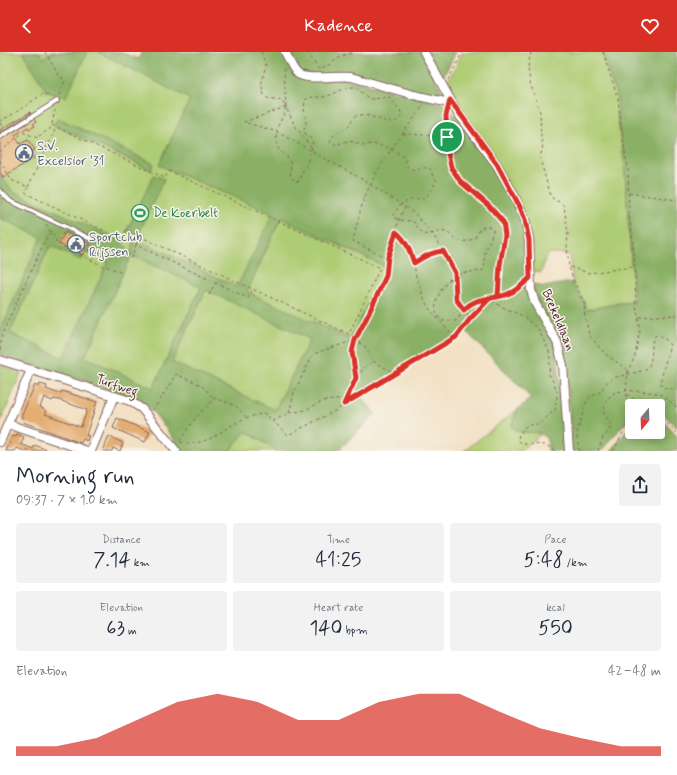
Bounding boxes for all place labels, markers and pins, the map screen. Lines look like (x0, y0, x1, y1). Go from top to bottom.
pin (430, 120, 464, 154)
place label: S.V. Excelsior '31 (37, 138, 104, 170)
public building icon: S.V. Excelsior '31 (14, 143, 34, 163)
sports icon: De Koerbelt (130, 203, 150, 223)
place label: De Koerbelt (153, 205, 218, 222)
place label: Sportclub Rijssen (89, 229, 142, 261)
public building icon: Sportclub Rijssen (66, 234, 86, 254)

